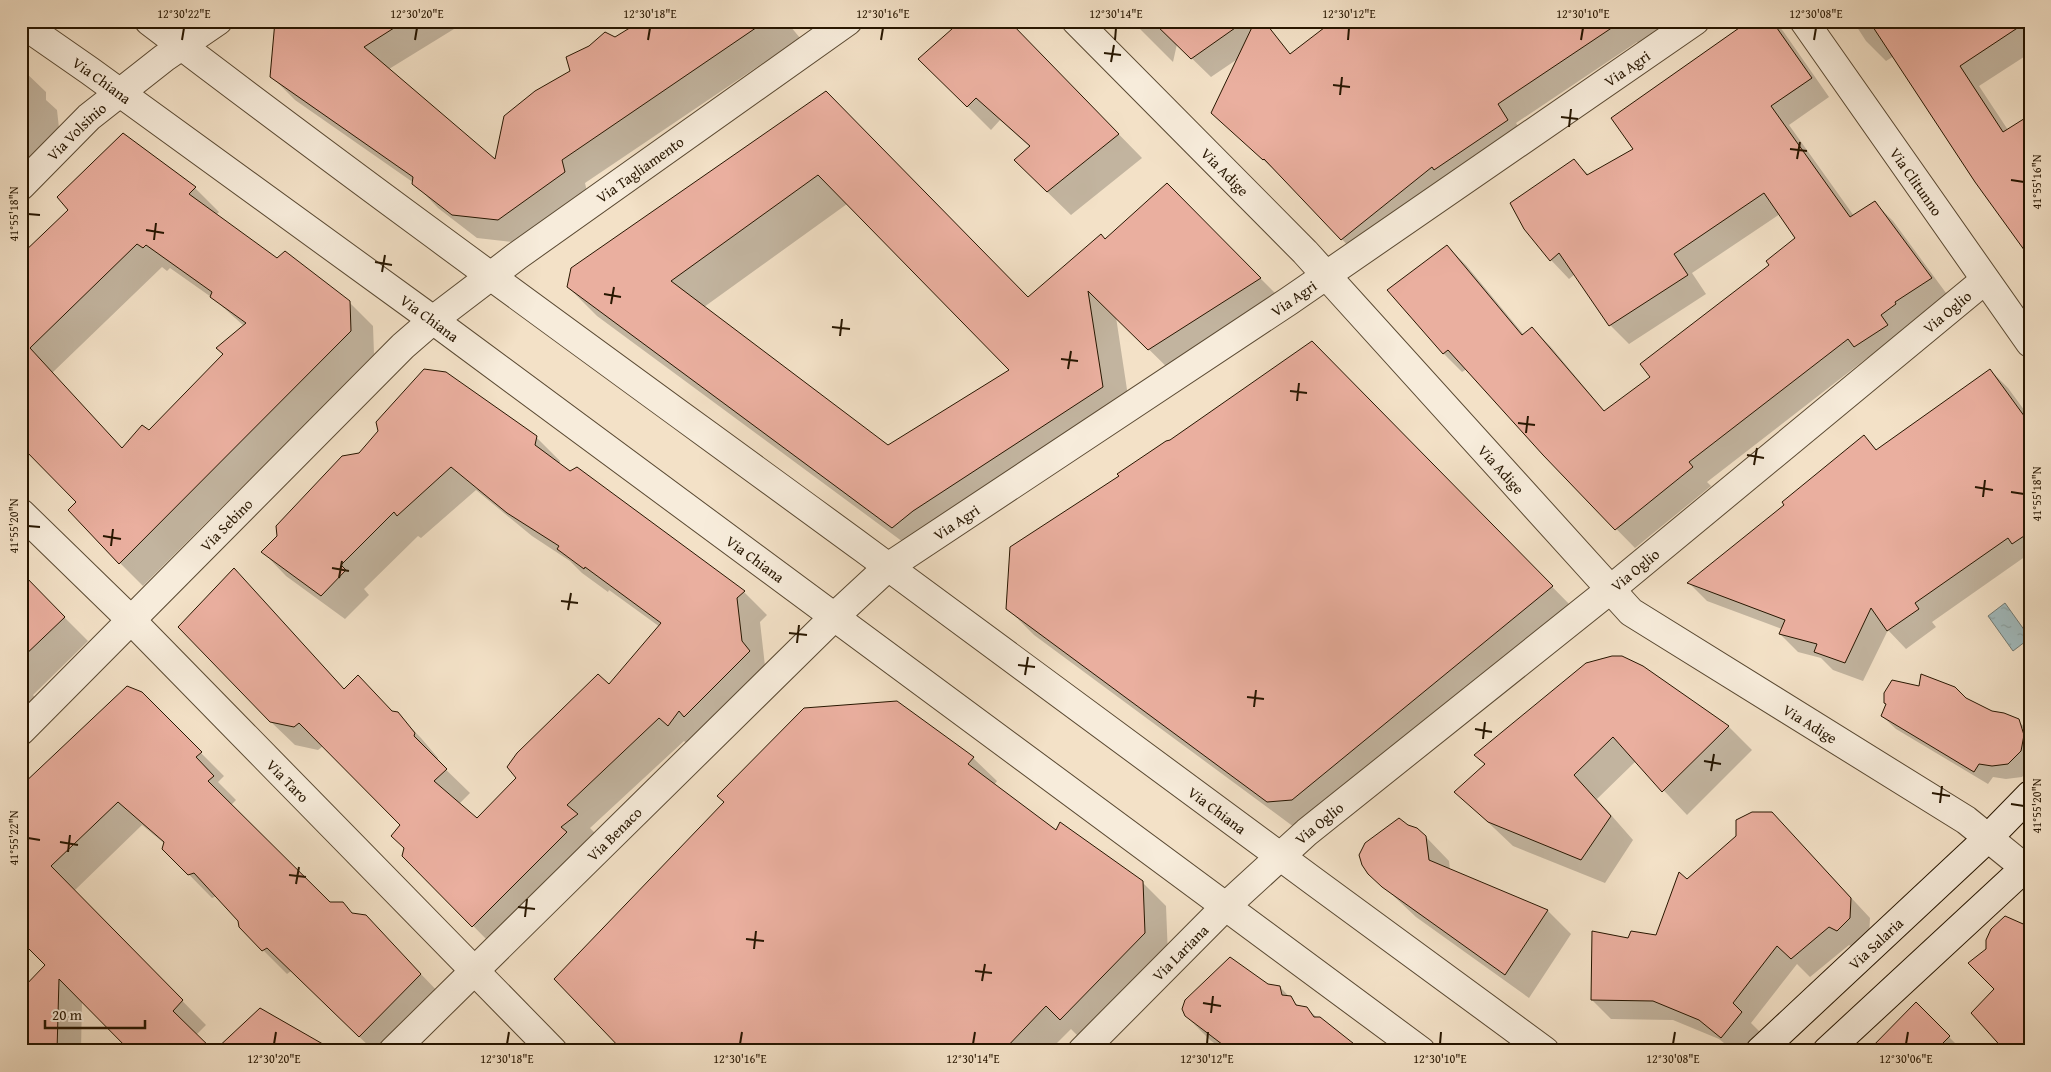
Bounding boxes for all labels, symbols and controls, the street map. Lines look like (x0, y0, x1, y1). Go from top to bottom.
text: 12°30'22"E (157, 5, 211, 22)
text: 12°30'20"E (390, 5, 444, 22)
text: 12°30'18"E (623, 5, 677, 22)
text: 12°30'16"E (856, 5, 910, 22)
text: 12°30'14"E (1089, 5, 1143, 22)
text: 12°30'12"E (1322, 5, 1376, 22)
text: 12°30'10"E (1556, 5, 1610, 22)
text: 12°30'08"E (1789, 5, 1843, 22)
street label: Via Agri (1600, 45, 1654, 91)
street label: Via Chiana (68, 52, 136, 108)
street label: Via Volsinio (42, 97, 111, 165)
street label: Via Tagliamento (591, 130, 688, 207)
street label: Via Adige (1197, 143, 1254, 200)
street label: Via Clitunno (1885, 143, 1948, 220)
text: 41°55'16"N (2028, 154, 2045, 210)
text: 41°55'18"N (5, 186, 22, 242)
street label: Via Agri (1266, 275, 1321, 321)
street label: Via Oglio (1918, 285, 1976, 338)
street label: Via Chiana (396, 289, 463, 346)
street label: Via Adige (1473, 440, 1530, 498)
text: 41°55'18"N (2028, 466, 2045, 522)
street label: Via Sebino (195, 493, 257, 556)
text: 41°55'20"N (5, 498, 22, 554)
street label: Via Agri (929, 499, 983, 545)
street label: Via Chiana (722, 530, 789, 587)
street label: Via Oglio (1606, 543, 1664, 596)
street label: Via Adige (1779, 699, 1841, 748)
street label: Via Taro (262, 754, 314, 807)
text: 41°55'20"N (2028, 778, 2045, 834)
street label: Via Chiana (1184, 781, 1251, 838)
street label: Via Oglio (1290, 796, 1348, 849)
street label: Via Benaco (582, 801, 646, 866)
text: 41°55'22"N (5, 810, 22, 866)
street label: Via Salaria (1844, 912, 1907, 974)
street label: Via Lariana (1147, 919, 1213, 985)
scale bar (45, 997, 145, 1029)
text: 20 m (52, 1004, 83, 1025)
text: 12°30'20"E (247, 1050, 301, 1067)
text: 12°30'18"E (480, 1050, 534, 1067)
text: 12°30'16"E (713, 1050, 767, 1067)
text: 12°30'14"E (946, 1050, 1000, 1067)
text: 12°30'12"E (1180, 1050, 1234, 1067)
text: 12°30'10"E (1413, 1050, 1467, 1067)
text: 12°30'08"E (1646, 1050, 1700, 1067)
text: 12°30'06"E (1879, 1050, 1933, 1067)

